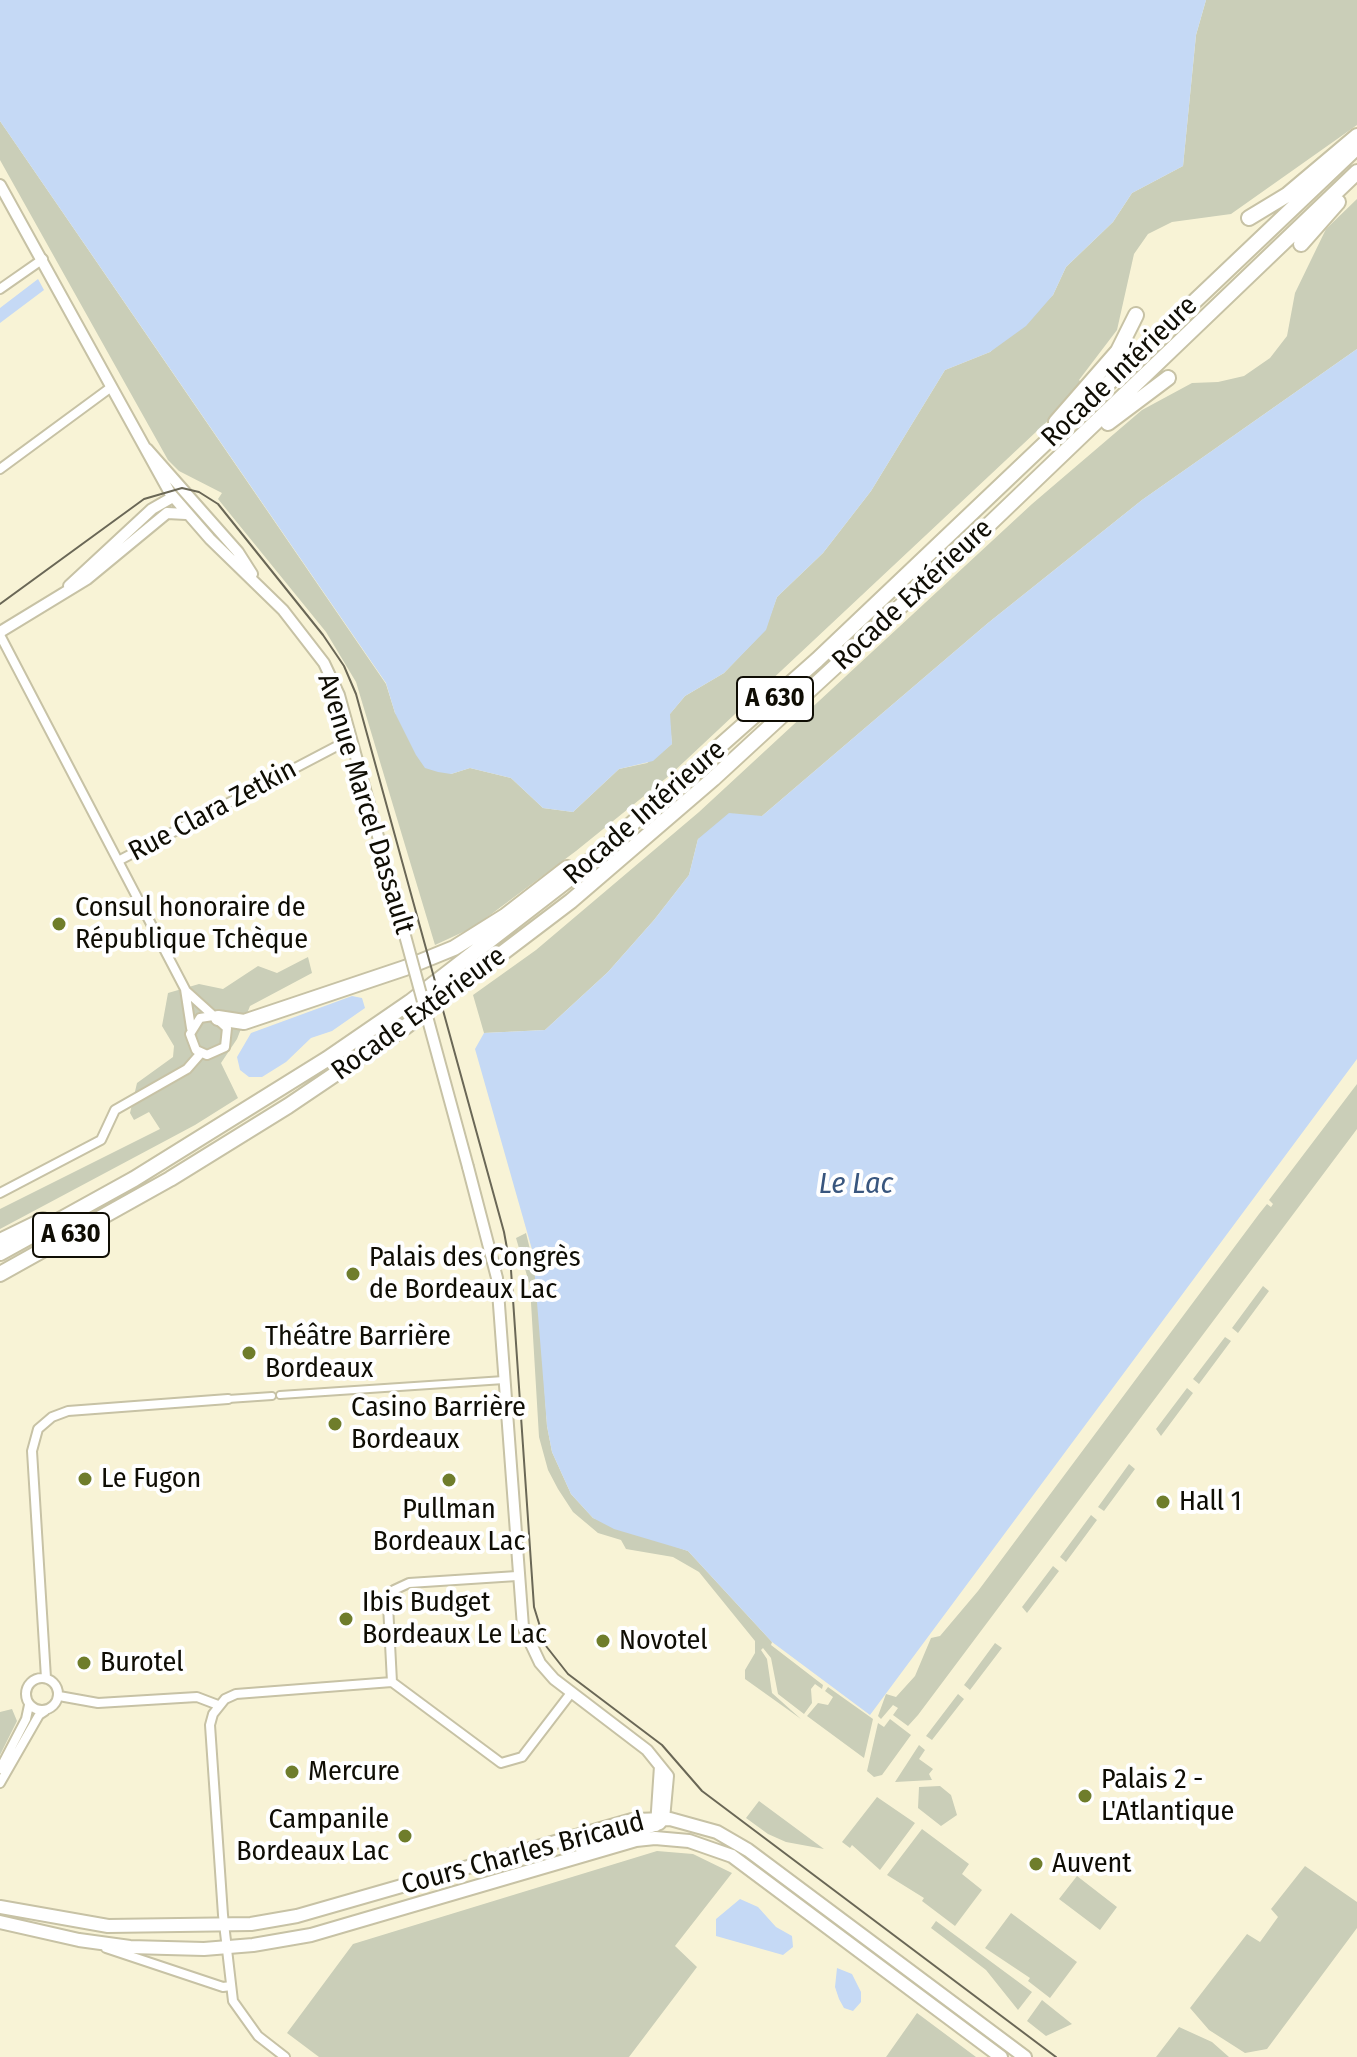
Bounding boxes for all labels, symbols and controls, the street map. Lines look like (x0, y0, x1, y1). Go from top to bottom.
street label: Rocade Intérieure (1035, 289, 1205, 455)
street label: Rocade Extérieure (826, 512, 1000, 678)
street label: Avenue Marcel Dassault (309, 670, 421, 938)
road number: A 630 (737, 677, 813, 721)
street label: Rocade Intérieure (557, 734, 733, 892)
street label: Rue Clara Zetkin (123, 753, 303, 869)
place label: Consul honoraire de République Tchèque (75, 891, 308, 957)
marker: Consul honoraire de République Tchèque (50, 915, 68, 933)
street label: Rocade Extérieure (326, 940, 512, 1088)
water label: Le Lac (819, 1167, 893, 1203)
road number: A 630 (33, 1213, 109, 1257)
place label: Palais des Congrès de Bordeaux Lac (369, 1241, 581, 1307)
marker: Palais des Congrès de Bordeaux Lac (344, 1265, 362, 1283)
place label: Théâtre Barrière Bordeaux (265, 1320, 451, 1386)
marker: Théâtre Barrière Bordeaux (240, 1344, 258, 1362)
place label: Casino Barrière Bordeaux (351, 1391, 526, 1457)
marker: Casino Barrière Bordeaux (326, 1415, 344, 1433)
place label: Le Fugon (101, 1462, 201, 1496)
marker: Le Fugon (76, 1470, 94, 1488)
marker: Pullman Bordeaux Lac (440, 1471, 458, 1489)
place label: Hall 1 (1179, 1485, 1242, 1519)
place label: Pullman Bordeaux Lac (373, 1493, 525, 1559)
marker: Hall 1 (1154, 1493, 1172, 1511)
place label: Ibis Budget Bordeaux Le Lac (362, 1586, 547, 1652)
marker: Ibis Budget Bordeaux Le Lac (337, 1610, 355, 1628)
place label: Novotel (619, 1624, 708, 1658)
marker: Novotel (594, 1632, 612, 1650)
place label: Burotel (100, 1646, 184, 1680)
marker: Burotel (75, 1654, 93, 1672)
place label: Mercure (308, 1755, 400, 1789)
marker: Mercure (283, 1763, 301, 1781)
place label: Palais 2 - L'Atlantique (1101, 1763, 1234, 1829)
marker: Palais 2 - L'Atlantique (1076, 1787, 1094, 1805)
place label: Campanile Bordeaux Lac (236, 1803, 389, 1869)
street label: Cours Charles Bricaud (398, 1805, 648, 1903)
marker: Campanile Bordeaux Lac (396, 1827, 414, 1845)
place label: Auvent (1052, 1847, 1131, 1881)
marker: Auvent (1027, 1855, 1045, 1873)

